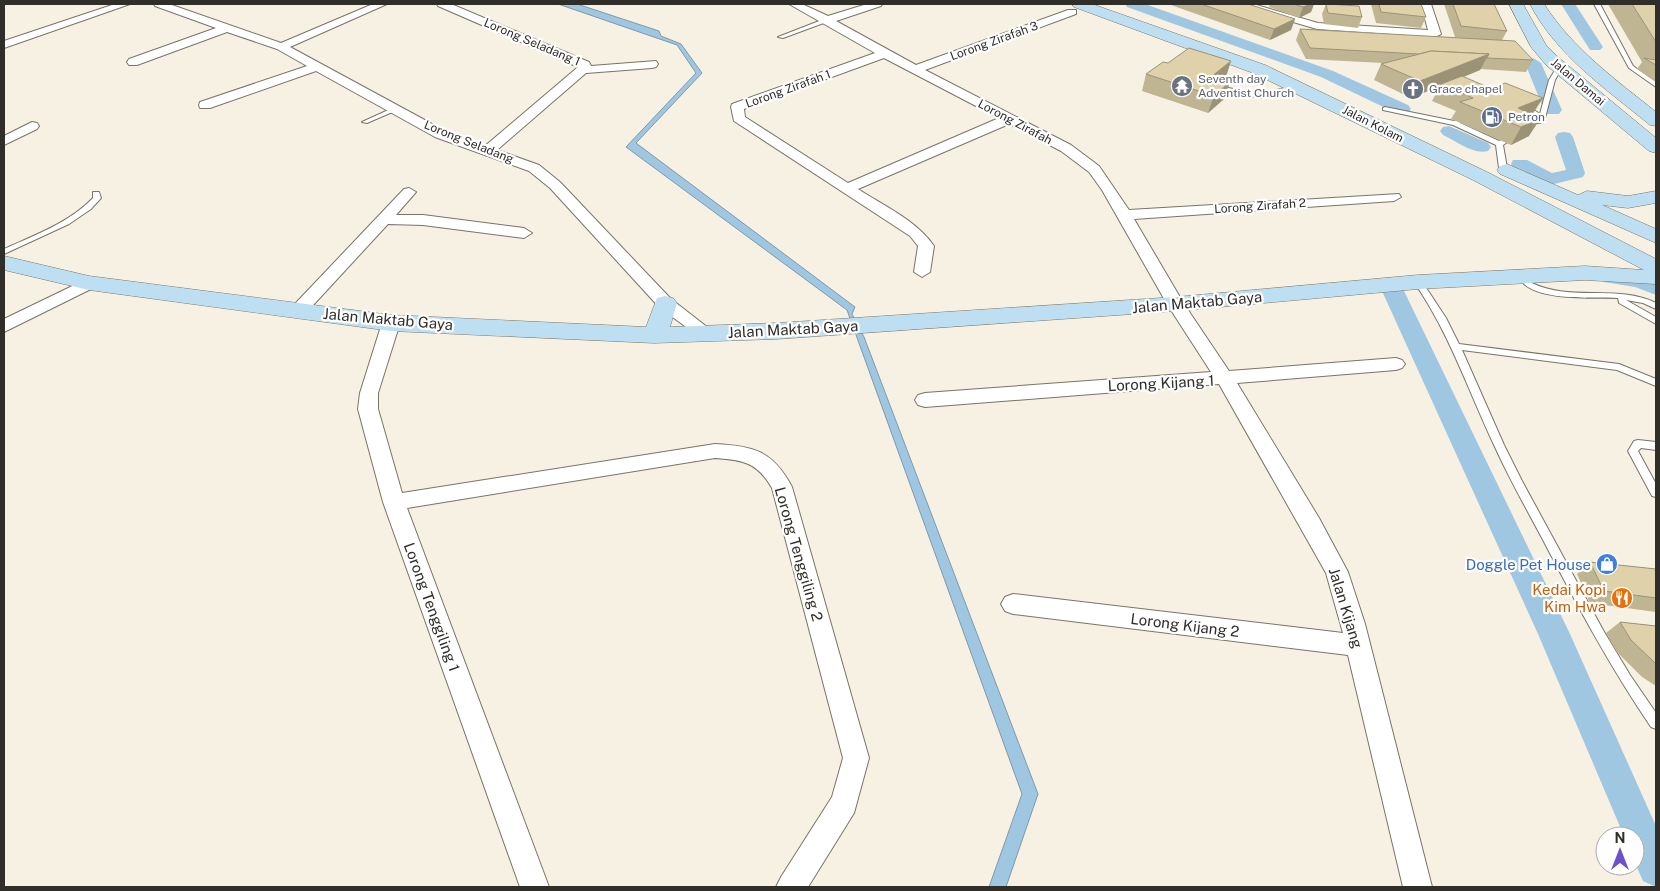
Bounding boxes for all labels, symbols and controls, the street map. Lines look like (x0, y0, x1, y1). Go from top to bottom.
street label: Lorong Seladang 1 (482, 15, 582, 69)
street label: Lorong Zirafah 3 (948, 19, 1040, 63)
street label: Jalan Damai (1548, 55, 1608, 109)
street label: Lorong Zirafah 1 (743, 67, 833, 111)
place label: Seventh day Adventist Church (1198, 72, 1294, 100)
temple icon: Seventh day Adventist Church (1170, 74, 1194, 98)
church icon: Grace chapel (1401, 77, 1425, 101)
place label: Grace chapel (1429, 82, 1503, 96)
street label: Lorong Zirafah (976, 97, 1055, 147)
street label: Jalan Kolam (1340, 103, 1406, 145)
fuel station icon: Petron (1480, 105, 1504, 129)
place label: Petron (1508, 110, 1545, 124)
street label: Lorong Seladang (422, 118, 516, 166)
street label: Lorong Zirafah 2 (1214, 196, 1306, 216)
street label: Jalan Maktab Gaya (1131, 288, 1263, 316)
street label: Jalan Maktab Gaya (322, 305, 454, 333)
street label: Jalan Maktab Gaya (727, 317, 859, 341)
street label: Lorong Kijang 1 (1107, 372, 1215, 394)
street label: Lorong Tenggiling 2 (772, 485, 826, 623)
street label: Lorong Tenggiling 1 (401, 540, 463, 674)
shop icon: Doggle Pet House (1595, 552, 1619, 576)
place label: Doggle Pet House (1466, 556, 1591, 573)
street label: Jalan Kijang (1326, 566, 1366, 650)
place label: Kedai Kopi Kim Hwa (1532, 581, 1606, 615)
restaurant icon: Kedai Kopi Kim Hwa (1610, 586, 1634, 610)
street label: Lorong Kijang 2 (1130, 610, 1240, 640)
north arrow (1595, 826, 1645, 876)
text: N (1615, 830, 1625, 846)

